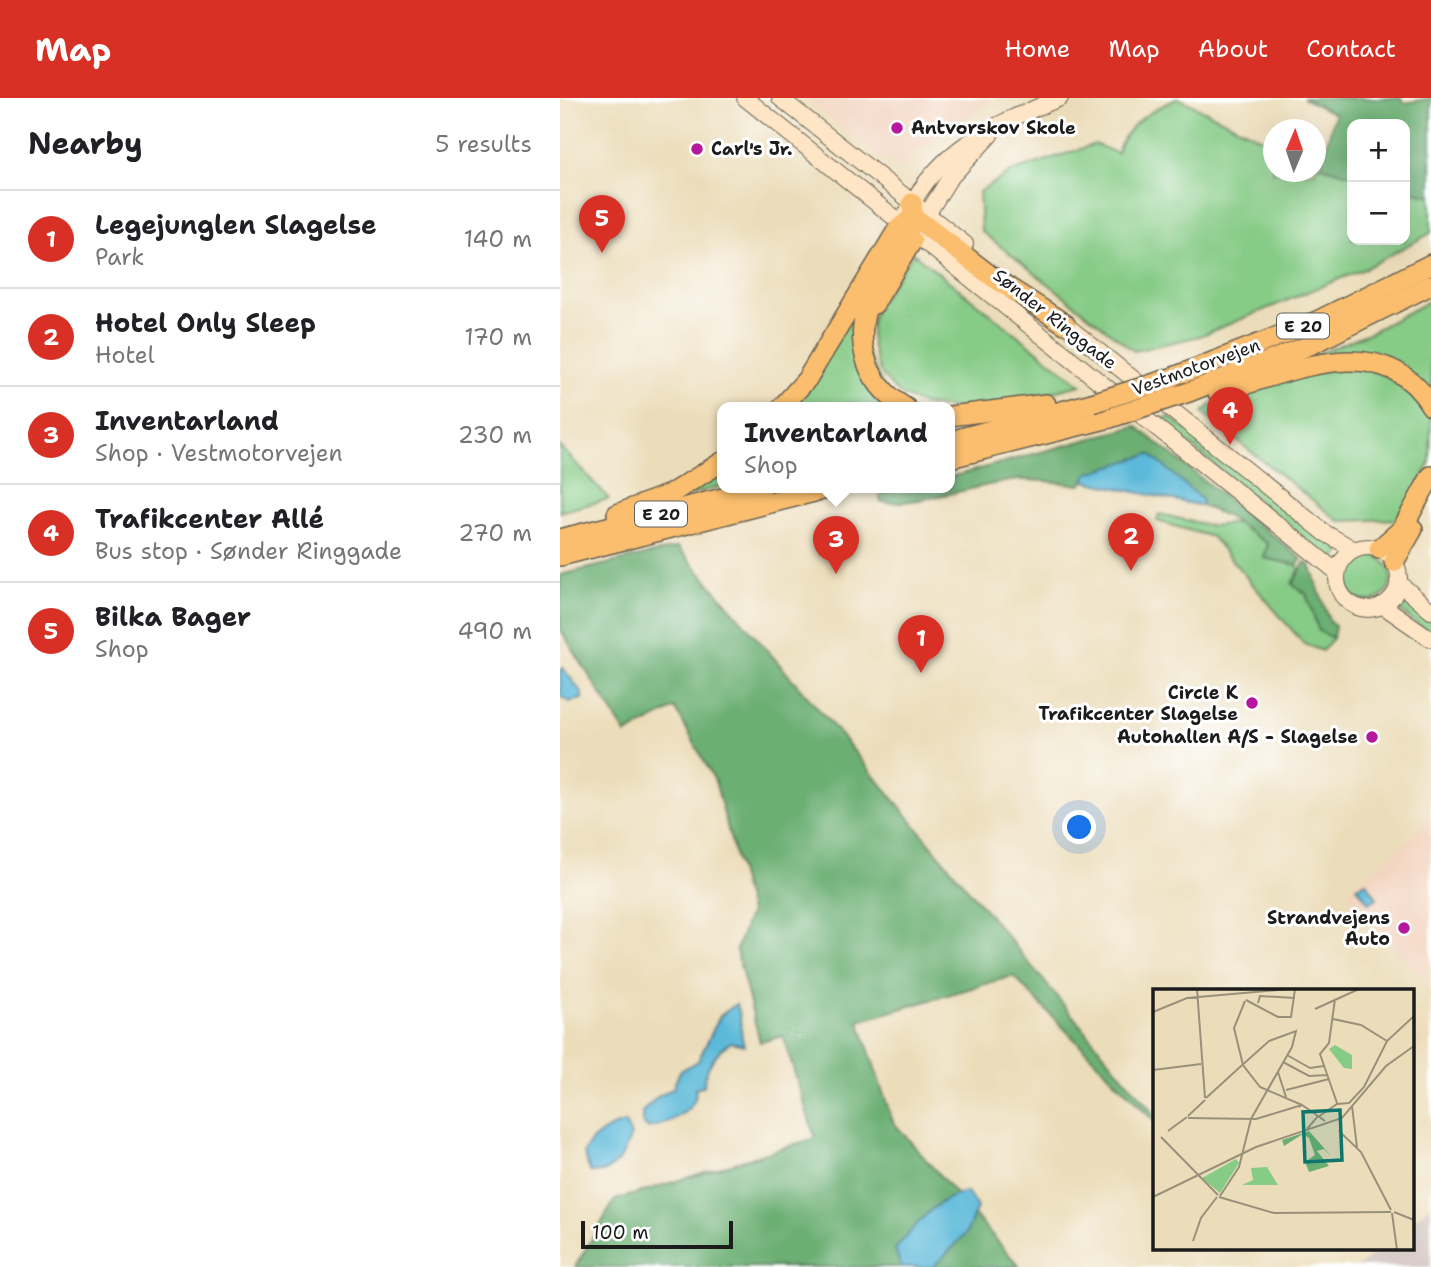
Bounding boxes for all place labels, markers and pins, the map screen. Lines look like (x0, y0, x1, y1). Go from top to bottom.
place label: Antvorskov Skole (911, 116, 1076, 140)
marker: Antvorskov Skole (889, 120, 905, 136)
place label: Carl's Jr. (711, 137, 793, 161)
marker: Carl's Jr. (689, 141, 705, 157)
pin: 5 (579, 195, 625, 253)
pin: 4 (1207, 387, 1253, 445)
pin: 2 (1108, 513, 1154, 571)
pin: 3 (813, 516, 859, 574)
pin: 1 (898, 615, 944, 673)
place label: Circle K Trafikcenter Slagelse (1038, 681, 1239, 726)
marker: Circle K Trafikcenter Slagelse (1244, 695, 1260, 711)
place label: Autohallen A/S - Slagelse (1117, 725, 1358, 749)
marker: Autohallen A/S - Slagelse (1364, 729, 1380, 745)
place label: Strandvejens Auto (1267, 906, 1390, 951)
marker: Strandvejens Auto (1396, 920, 1412, 936)

